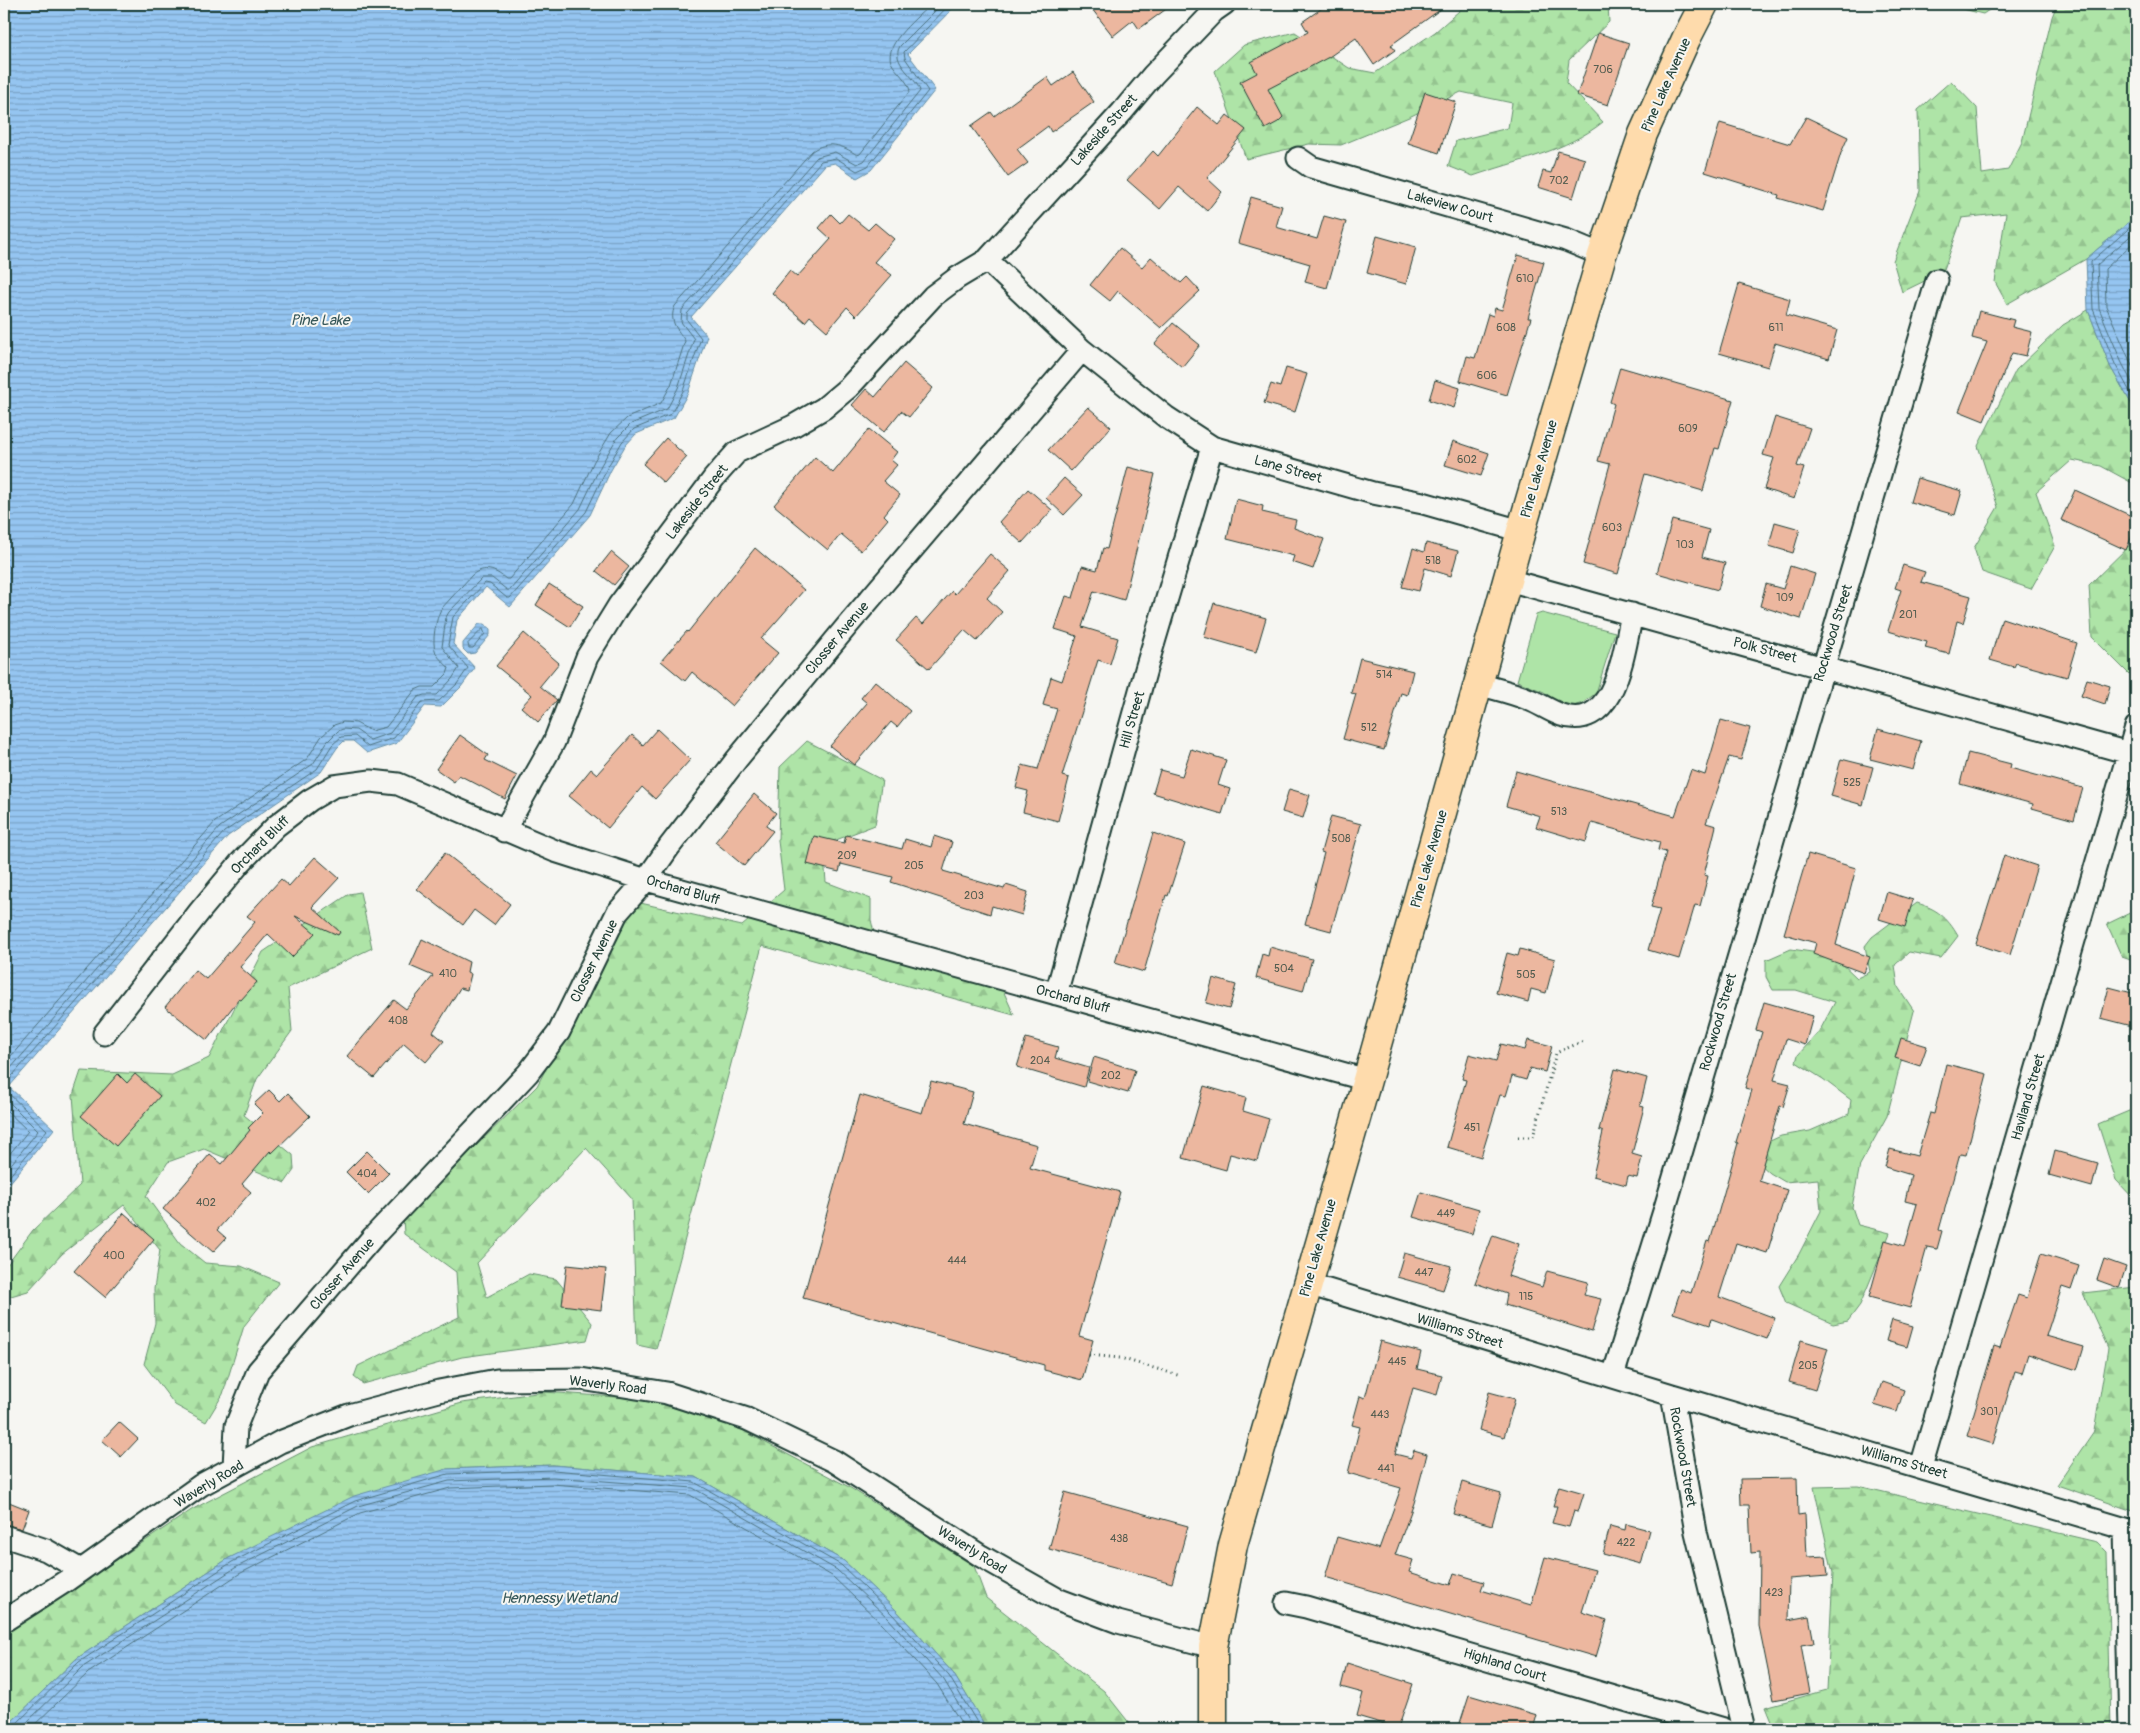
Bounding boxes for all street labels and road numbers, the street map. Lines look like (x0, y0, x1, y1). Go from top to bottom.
street label: Pine Lake Avenue (1638, 35, 1694, 135)
street label: Lakeside Street (1067, 90, 1141, 169)
street label: Lakeview Court (1405, 186, 1496, 227)
street label: Pine Lake Avenue (1517, 418, 1561, 520)
street label: Lane Street (1252, 451, 1324, 487)
street label: Lakeside Street (662, 461, 732, 543)
street label: Rockwood Street (1810, 582, 1856, 684)
street label: Closser Avenue (802, 598, 872, 678)
street label: Polk Street (1731, 633, 1799, 667)
street label: Hill Street (1116, 689, 1148, 751)
street label: Pine Lake Avenue (1407, 808, 1451, 910)
street label: Orchard Bluff (227, 812, 293, 878)
street label: Orchard Bluff (644, 871, 722, 909)
street label: Closser Avenue (567, 917, 621, 1005)
street label: Rockwood Street (1696, 971, 1740, 1073)
street label: Orchard Bluff (1034, 981, 1112, 1017)
street label: Haviland Street (2008, 1051, 2049, 1142)
street label: Pine Lake Avenue (1296, 1197, 1340, 1299)
street label: Closser Avenue (306, 1234, 378, 1314)
street label: Williams Street (1415, 1310, 1506, 1352)
street label: Waverly Road (568, 1372, 648, 1398)
street label: Rockwood Street (1666, 1406, 1700, 1509)
street label: Williams Street (1859, 1441, 1950, 1483)
street label: Waverly Road (171, 1457, 247, 1511)
street label: Waverly Road (934, 1522, 1010, 1578)
street label: Highland Court (1461, 1644, 1549, 1686)

